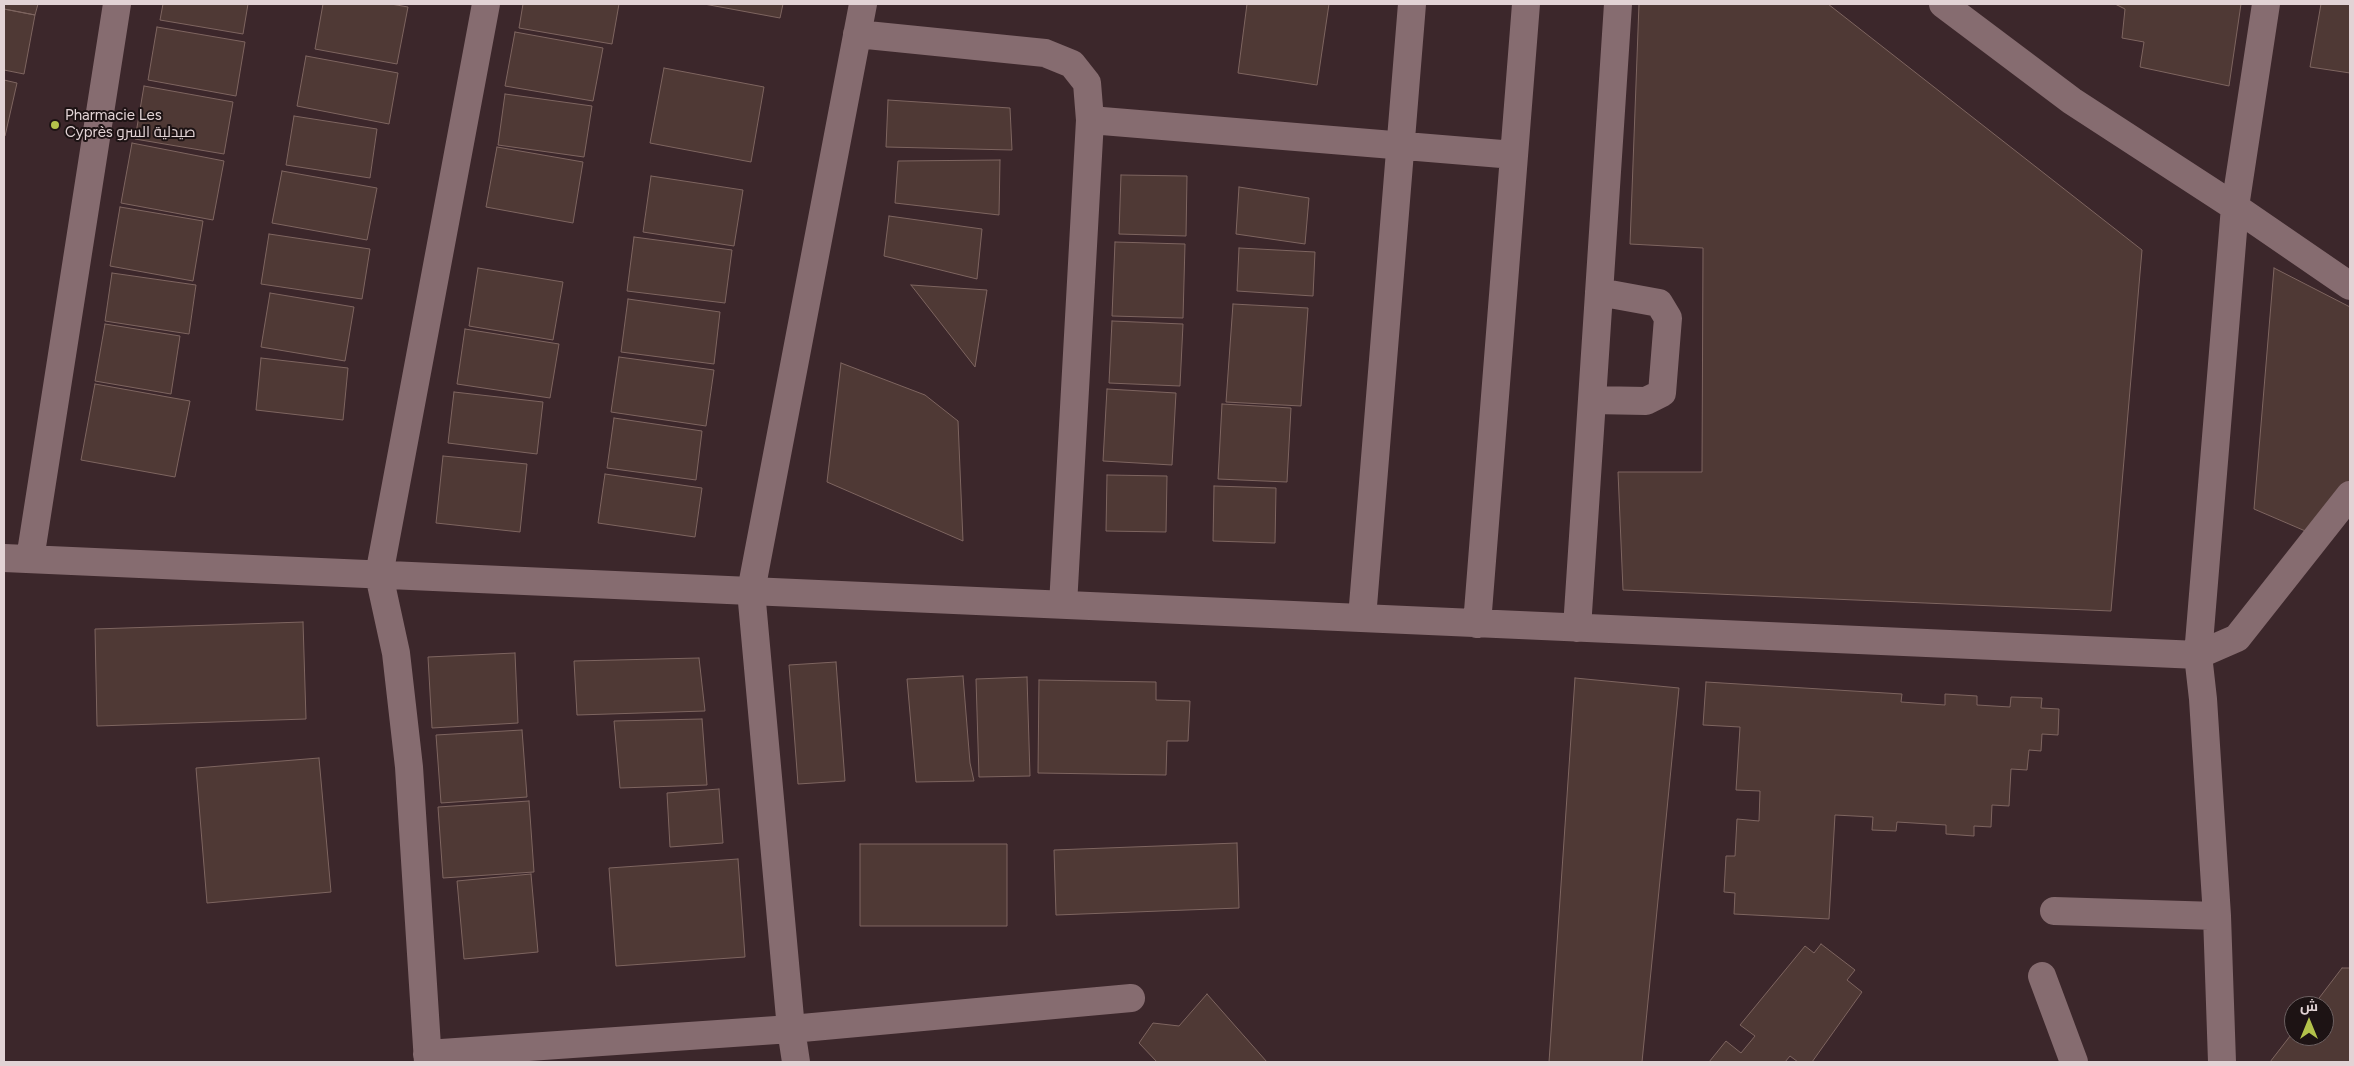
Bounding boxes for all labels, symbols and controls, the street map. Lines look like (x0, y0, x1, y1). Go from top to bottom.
place label: Pharmacie Les Cyprès صيدلية السرو (65, 107, 196, 142)
marker: Pharmacie Les Cyprès صيدلية السرو (49, 119, 61, 131)
north arrow (2284, 996, 2334, 1046)
text: ش (2300, 998, 2318, 1015)

